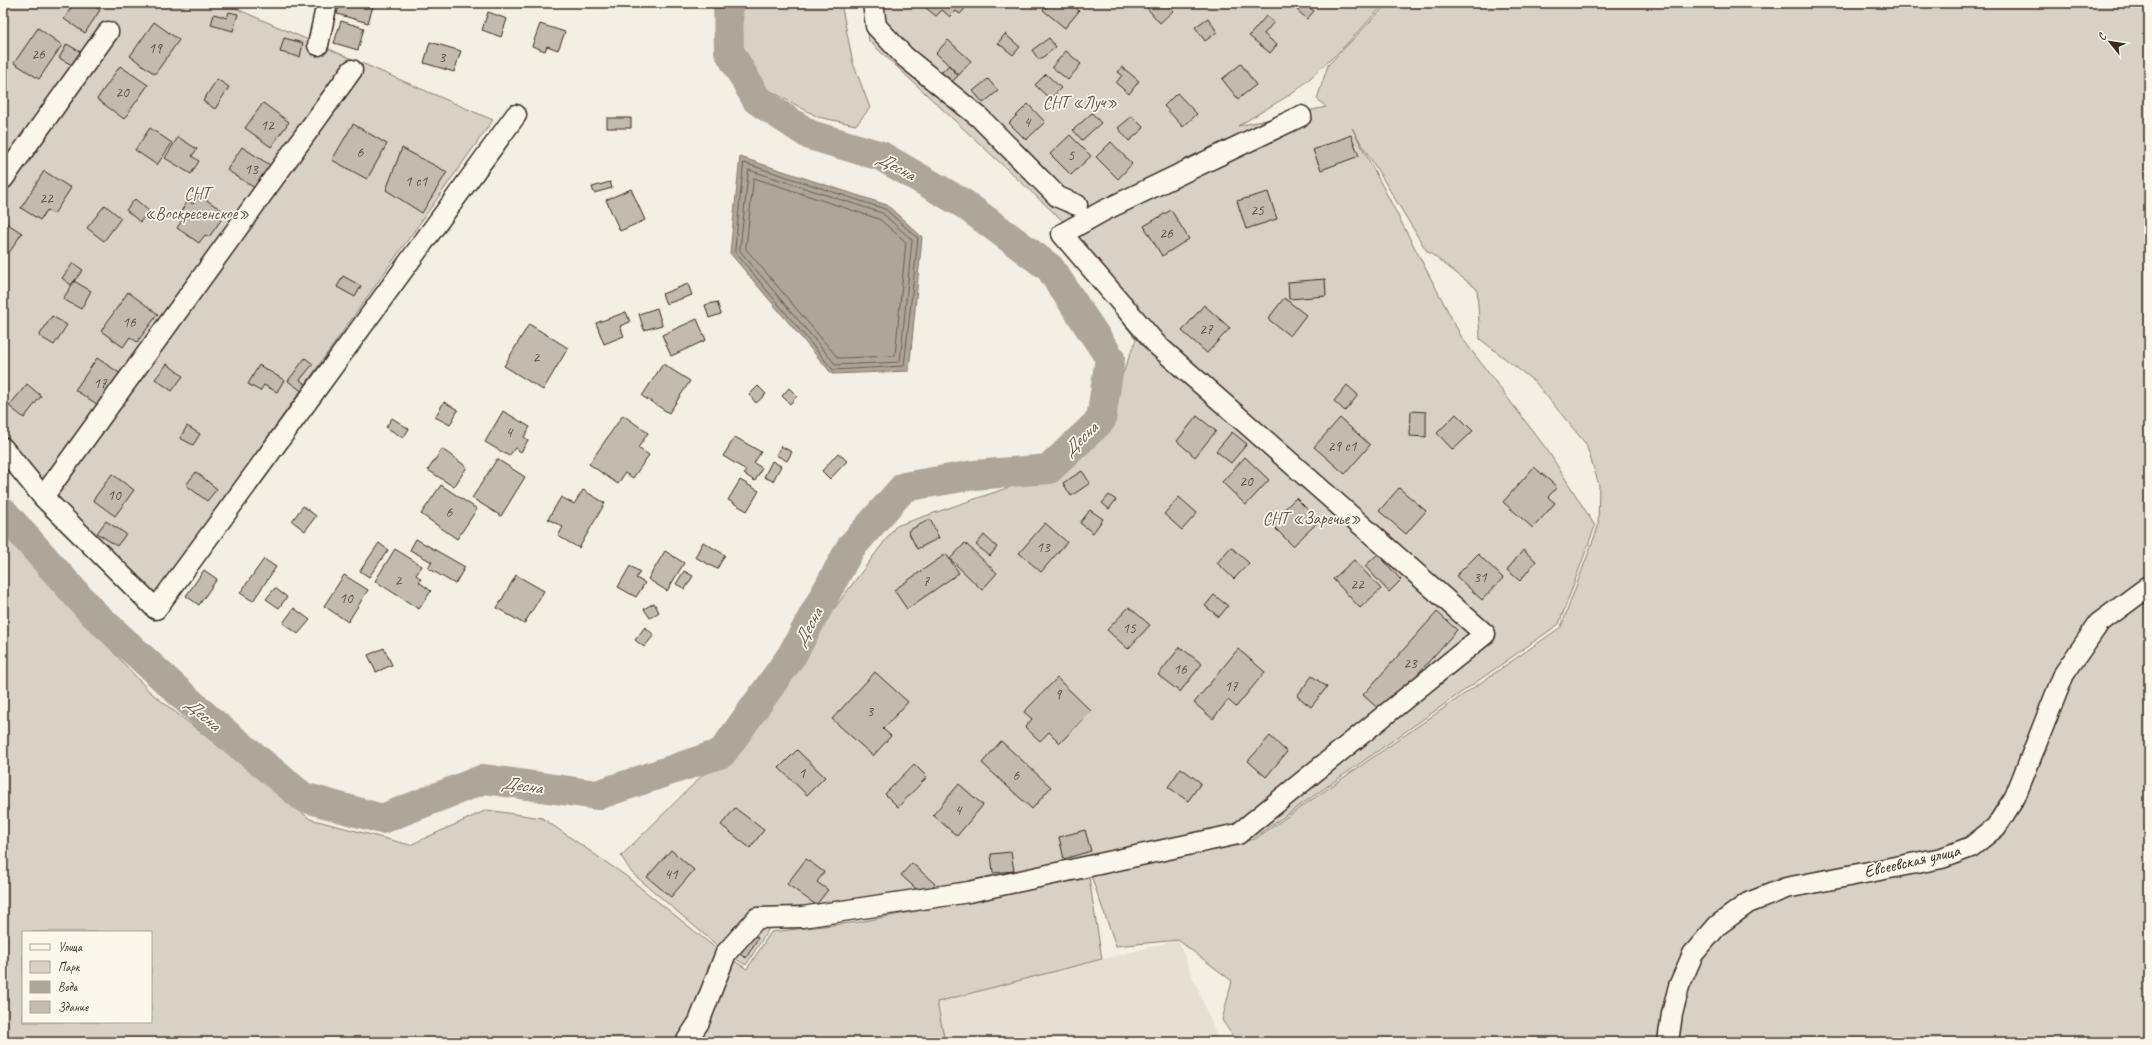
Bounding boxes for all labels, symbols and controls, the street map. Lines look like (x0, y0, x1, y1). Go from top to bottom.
north arrow (2090, 22, 2130, 62)
text: С (2094, 30, 2110, 43)
house number: 19 (148, 39, 163, 58)
house number: 26 (31, 45, 46, 64)
house number: 3 (439, 48, 447, 67)
house number: 20 (115, 83, 130, 102)
park label: СНТ «Луч» (1043, 92, 1117, 113)
house number: 4 (1024, 113, 1032, 132)
house number: 12 (260, 116, 275, 135)
house number: 6 (357, 143, 365, 162)
water label: Десна (872, 146, 920, 186)
house number: 5 (1068, 146, 1076, 165)
house number: 13 (244, 160, 259, 179)
house number: 1 с1 (405, 172, 428, 191)
park label: СНТ «Воскресенское» (145, 183, 249, 224)
house number: 22 (39, 189, 54, 208)
house number: 25 (1250, 201, 1265, 220)
house number: 26 (1159, 224, 1174, 243)
house number: 16 (122, 313, 137, 332)
house number: 27 (1199, 320, 1214, 339)
house number: 2 (533, 348, 541, 367)
house number: 17 (93, 374, 108, 393)
water label: Десна (1057, 416, 1103, 461)
house number: 4 (506, 423, 514, 442)
house number: 29 с1 (1327, 437, 1358, 456)
house number: 20 (1239, 472, 1254, 491)
house number: 10 (107, 486, 122, 505)
house number: 6 (446, 503, 454, 522)
park label: СНТ «Заречье» (1263, 508, 1361, 529)
house number: 13 (1036, 538, 1051, 557)
house number: 31 (1473, 568, 1488, 587)
house number: 2 (395, 571, 403, 590)
house number: 7 (923, 572, 931, 591)
house number: 22 (1350, 575, 1365, 594)
house number: 10 (339, 589, 354, 608)
water label: Десна (788, 603, 828, 651)
house number: 15 (1122, 619, 1137, 638)
house number: 23 (1403, 654, 1418, 673)
house number: 16 (1173, 660, 1188, 679)
house number: 17 (1224, 677, 1239, 696)
house number: 9 (1055, 685, 1063, 704)
water label: Десна (180, 692, 227, 736)
house number: 3 (867, 702, 875, 721)
house number: 1 (799, 764, 807, 783)
house number: 6 (1013, 766, 1021, 785)
water label: Десна (500, 771, 545, 799)
house number: 4 (955, 801, 963, 820)
street label: Евсеевская улица (1862, 839, 1964, 882)
house number: 41 (664, 865, 679, 884)
legend (22, 931, 152, 1023)
text: Улица (58, 939, 83, 955)
text: Парк (58, 959, 81, 975)
text: Вода (58, 979, 79, 995)
text: Здание (58, 999, 89, 1015)

